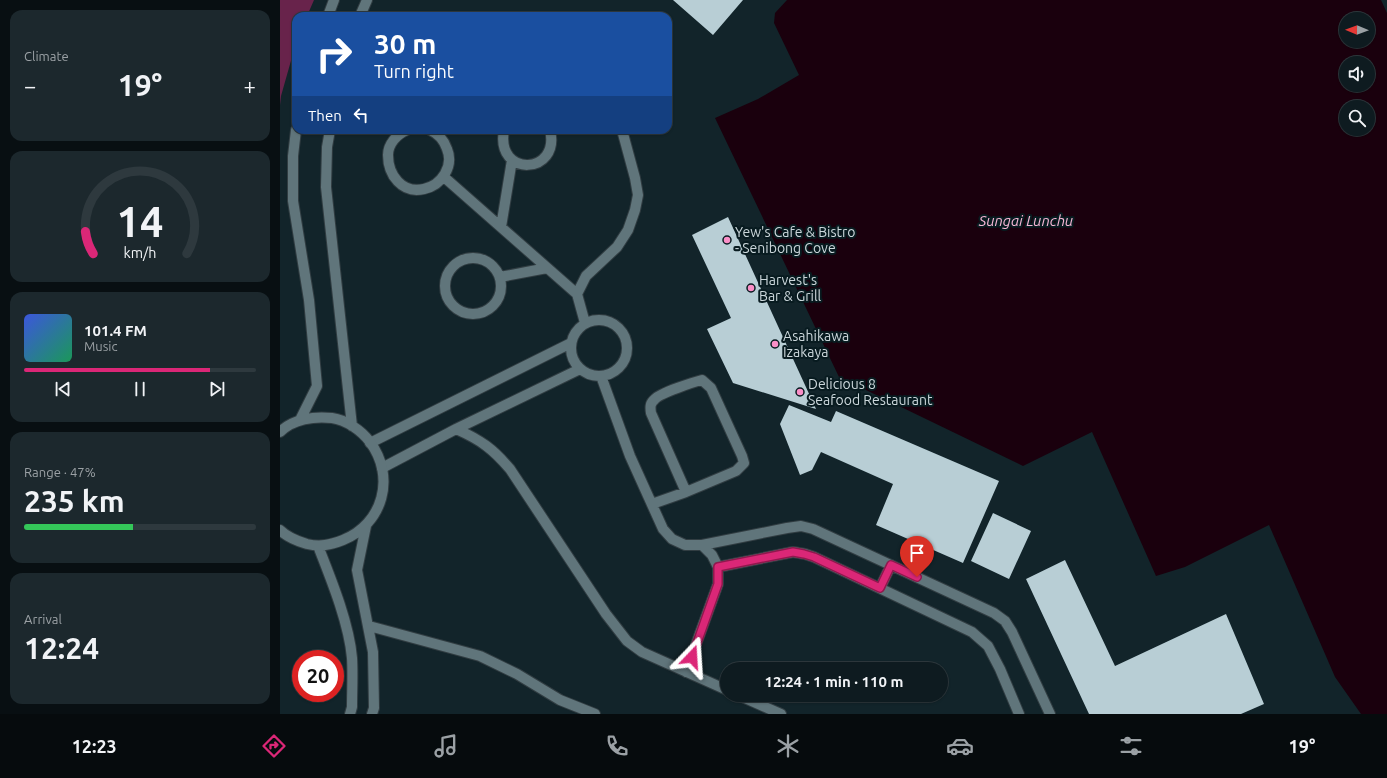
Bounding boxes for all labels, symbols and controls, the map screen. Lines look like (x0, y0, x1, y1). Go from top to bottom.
north arrow (1339, 12, 1375, 48)
map controls (1339, 12, 1375, 136)
icon: right (308, 28, 360, 80)
text: 30 m (374, 28, 436, 59)
text: Climate (24, 49, 69, 63)
button: sound (1339, 56, 1375, 92)
text: Turn right (374, 61, 454, 81)
text: 19° (118, 68, 162, 102)
text: − (24, 73, 36, 98)
text: + (244, 73, 256, 98)
button: search (1339, 100, 1375, 136)
icon: left (350, 104, 372, 126)
text: Then (308, 107, 342, 124)
text: 14 (117, 198, 163, 245)
water label: Sungai Lunchu (978, 212, 1073, 229)
place label: Yew's Cafe & Bistro - Senibong Cove (735, 224, 856, 256)
marker: Yew's Cafe & Bistro - Senibong Cove (722, 235, 732, 245)
text: km/h (124, 245, 156, 261)
place label: Harvest's Bar & Grill (759, 272, 822, 304)
marker: Harvest's Bar & Grill (746, 283, 756, 293)
text: 101.4 FM (84, 322, 147, 339)
place label: Asahikawa Izakaya (783, 328, 849, 360)
text: Music (84, 339, 118, 353)
marker: Asahikawa Izakaya (770, 339, 780, 349)
place label: Delicious 8 Seafood Restaurant (808, 376, 933, 408)
icon: previous (52, 378, 74, 400)
icon: pause (129, 378, 151, 400)
icon: next (206, 378, 228, 400)
marker: Delicious 8 Seafood Restaurant (795, 387, 805, 397)
text: Range · 47% (24, 465, 96, 479)
text: 235 km (24, 484, 125, 518)
pin (900, 536, 934, 577)
icon: arrive (906, 542, 928, 564)
text: Arrival (24, 612, 62, 626)
text: 12:24 (24, 631, 99, 665)
position arrow (671, 636, 713, 678)
speed limit sign: 20 (292, 650, 344, 702)
text: 12:24 · 1 min · 110 m (765, 673, 903, 690)
icon: directions (260, 732, 288, 760)
icon: music (432, 732, 460, 760)
icon: phone (603, 732, 631, 760)
icon: climate (774, 732, 802, 760)
icon: car (946, 732, 974, 760)
icon: filters (1117, 732, 1145, 760)
text: 12:23 (72, 736, 117, 756)
text: 19° (1289, 736, 1315, 756)

